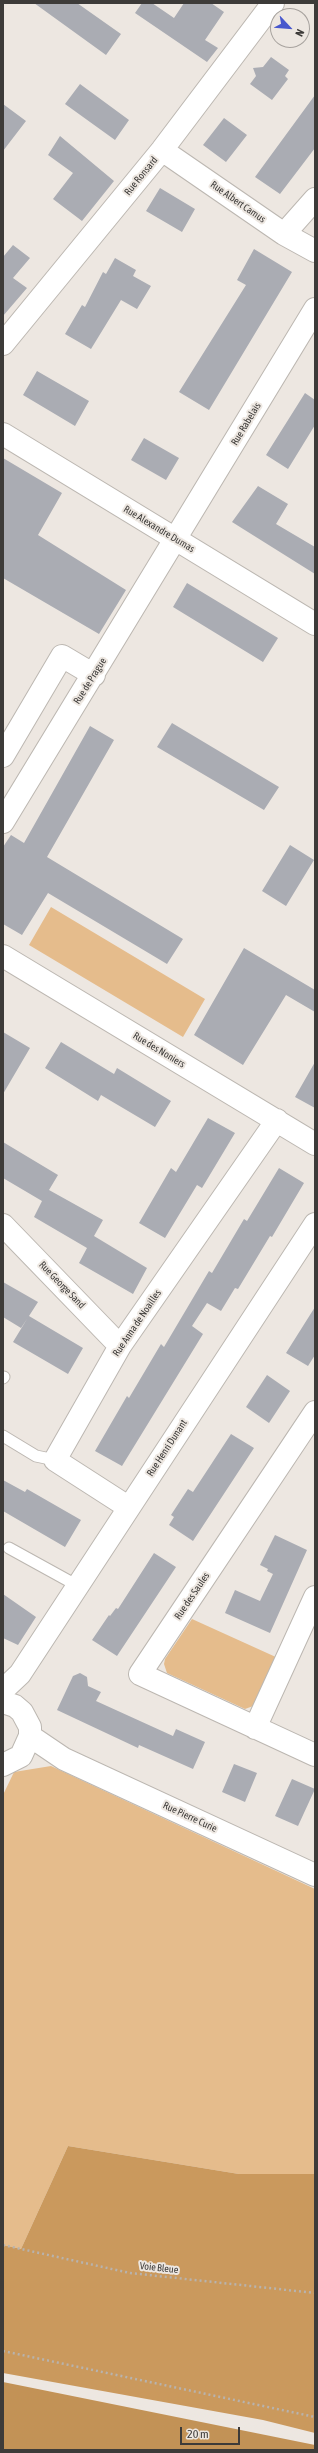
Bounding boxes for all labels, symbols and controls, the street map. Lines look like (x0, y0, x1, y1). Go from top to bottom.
north arrow (270, 8, 310, 48)
text: N (293, 27, 307, 38)
street label: Rue Ronsard (122, 154, 160, 198)
street label: Rue Albert Camus (208, 179, 268, 225)
street label: Rue Rabelais (229, 400, 263, 448)
street label: Rue Alexandre Dumas (121, 503, 197, 555)
street label: Rue de Prague (71, 656, 109, 706)
street label: Rue des Noniers (131, 1030, 187, 1070)
street label: Rue George Sand (36, 1259, 88, 1311)
street label: Rue Anna de Noailles (110, 1287, 164, 1359)
street label: Rue Henri Dunant (144, 1417, 190, 1479)
street label: Rue des Saules (172, 1570, 212, 1622)
street label: Rue Pierre Curie (161, 1799, 219, 1835)
street label: Voie Bleue (139, 2260, 179, 2276)
scale bar (182, 2419, 242, 2445)
text: 20 m (187, 2427, 209, 2441)

